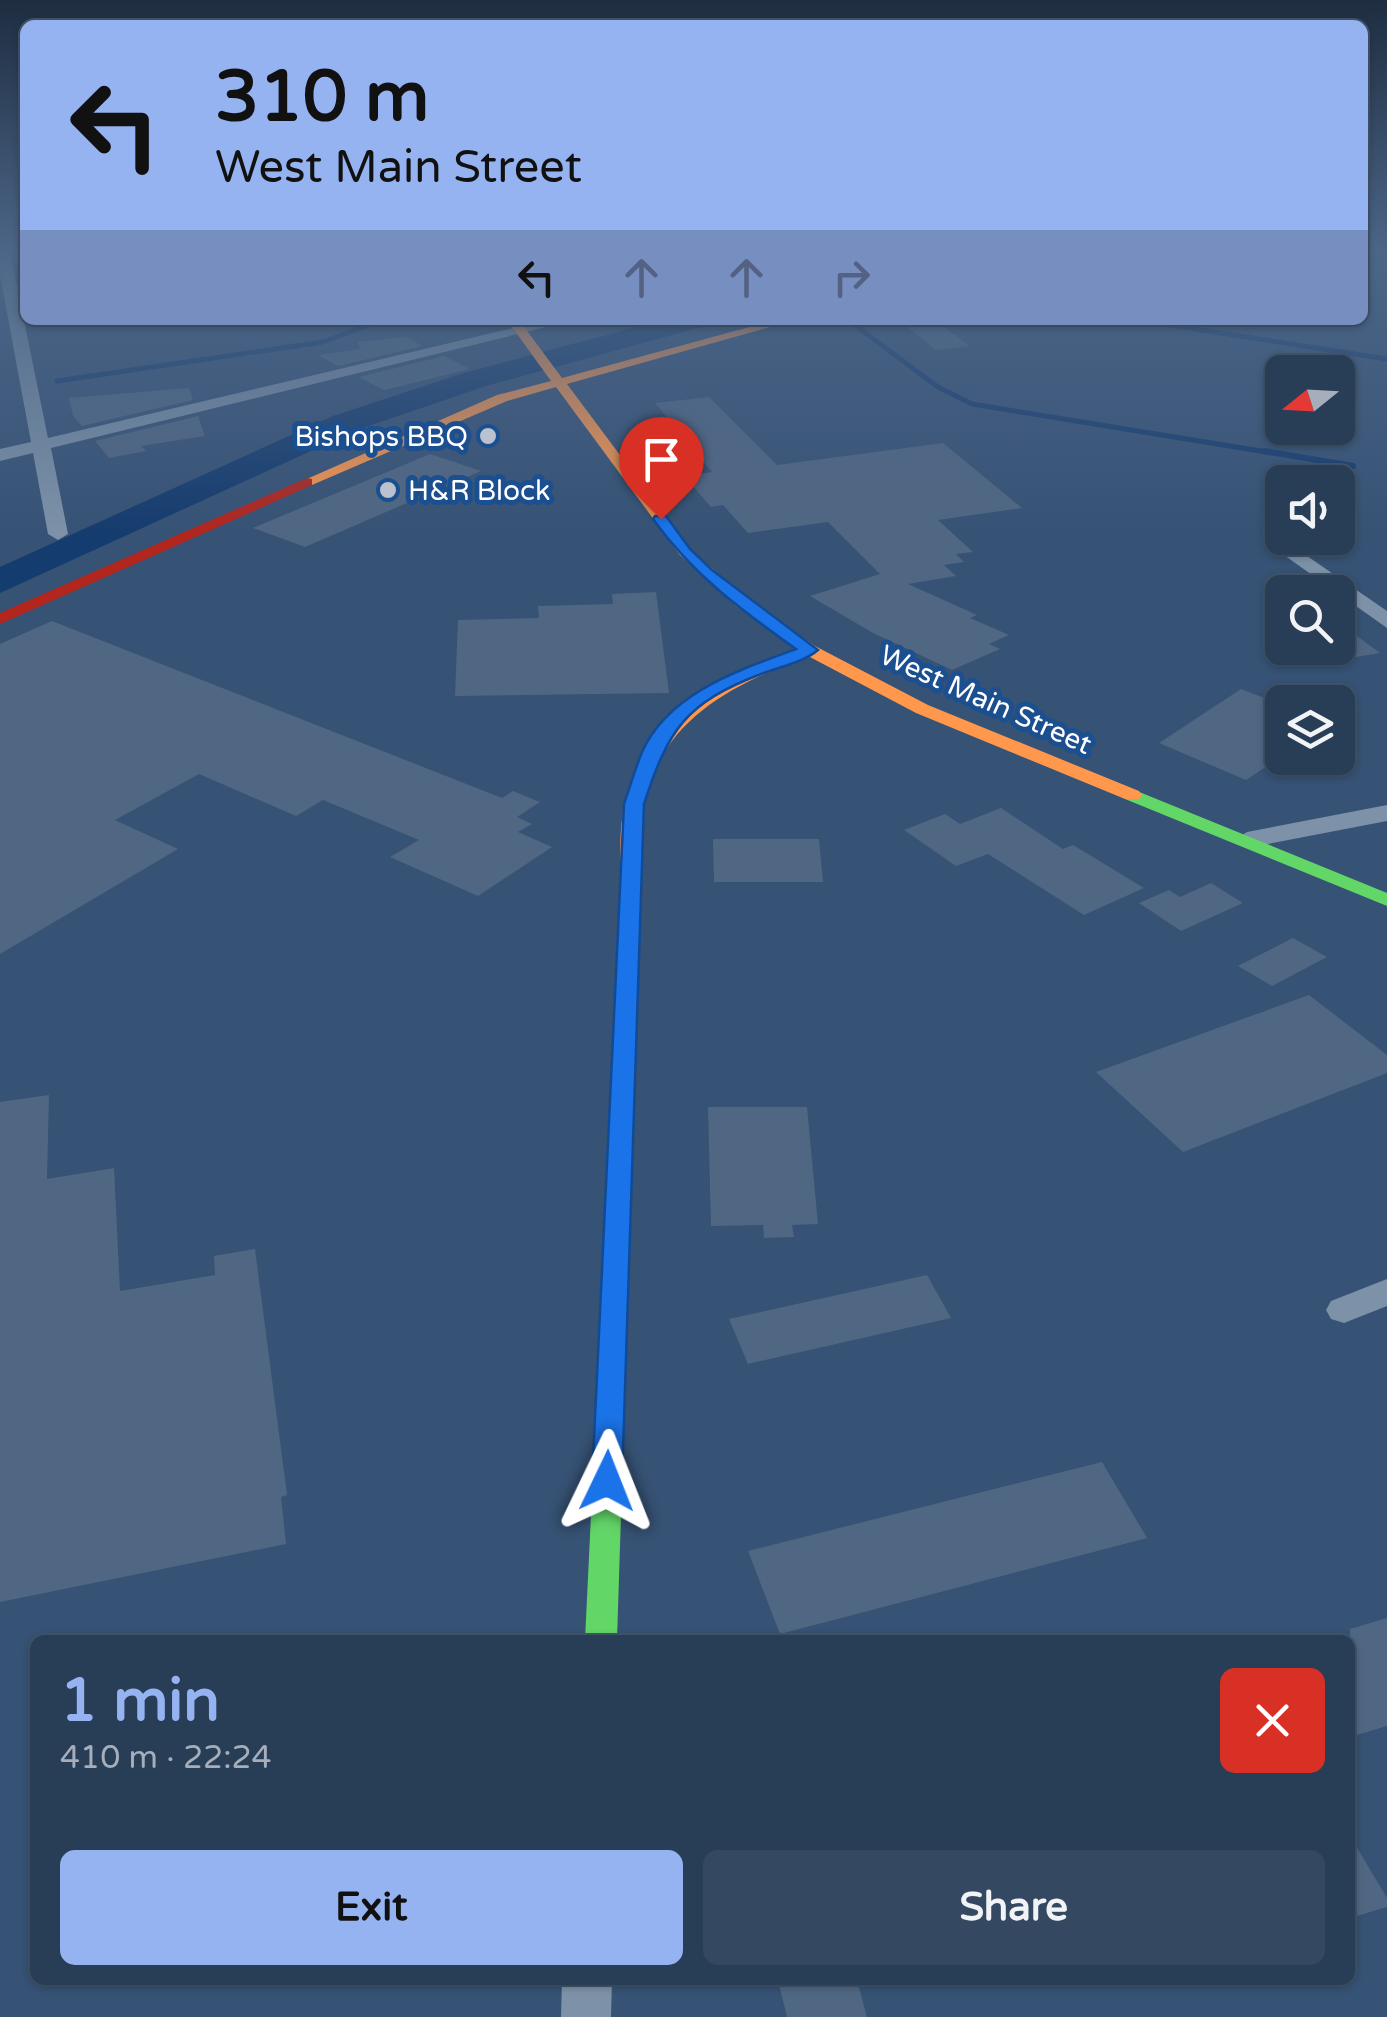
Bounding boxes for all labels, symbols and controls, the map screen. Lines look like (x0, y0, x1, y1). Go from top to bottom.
text: 310 m (215, 56, 429, 140)
icon: left (50, 60, 180, 190)
text: West Main Street (215, 141, 582, 195)
icon: left (509, 250, 564, 305)
icon: ahead (614, 250, 669, 305)
icon: ahead (719, 250, 774, 305)
icon: right (824, 250, 879, 305)
north arrow (1265, 355, 1355, 445)
map controls (1265, 355, 1355, 775)
pin (619, 417, 704, 520)
place label: Bishops BBQ (294, 420, 468, 454)
marker: Bishops BBQ (477, 425, 499, 447)
icon: arrive (634, 432, 689, 487)
button: sound (1265, 465, 1355, 555)
place label: H&R Block (408, 474, 550, 508)
marker: H&R Block (377, 479, 399, 501)
button: search (1265, 575, 1355, 665)
street label: West Main Street (874, 638, 1097, 762)
button: layers (1265, 685, 1355, 775)
position arrow (555, 1429, 659, 1533)
text: 1 min (60, 1665, 220, 1737)
button: close (1220, 1668, 1325, 1773)
text: 410 m · 22:24 (60, 1739, 272, 1777)
button: Exit (60, 1850, 683, 1965)
button: Share (703, 1850, 1325, 1965)

